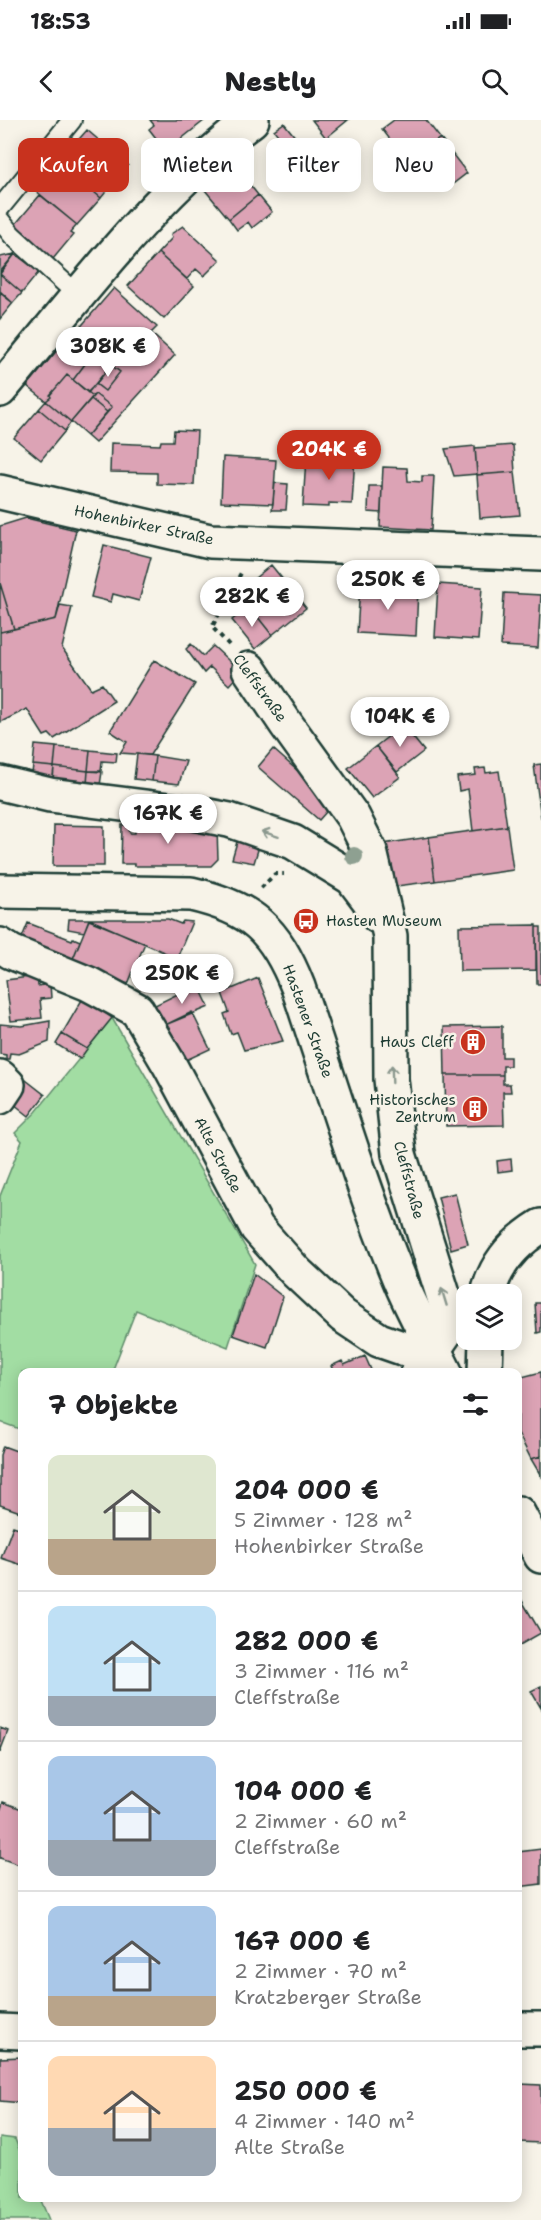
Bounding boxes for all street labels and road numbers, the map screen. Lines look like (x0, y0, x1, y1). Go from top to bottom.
street label: Hohenbirker Straße (72, 500, 216, 550)
street label: Cleffstraße (228, 650, 292, 726)
street label: Hastener Straße (278, 961, 338, 1081)
street label: Alte Straße (190, 1114, 246, 1196)
street label: Cleffstraße (389, 1139, 429, 1221)

